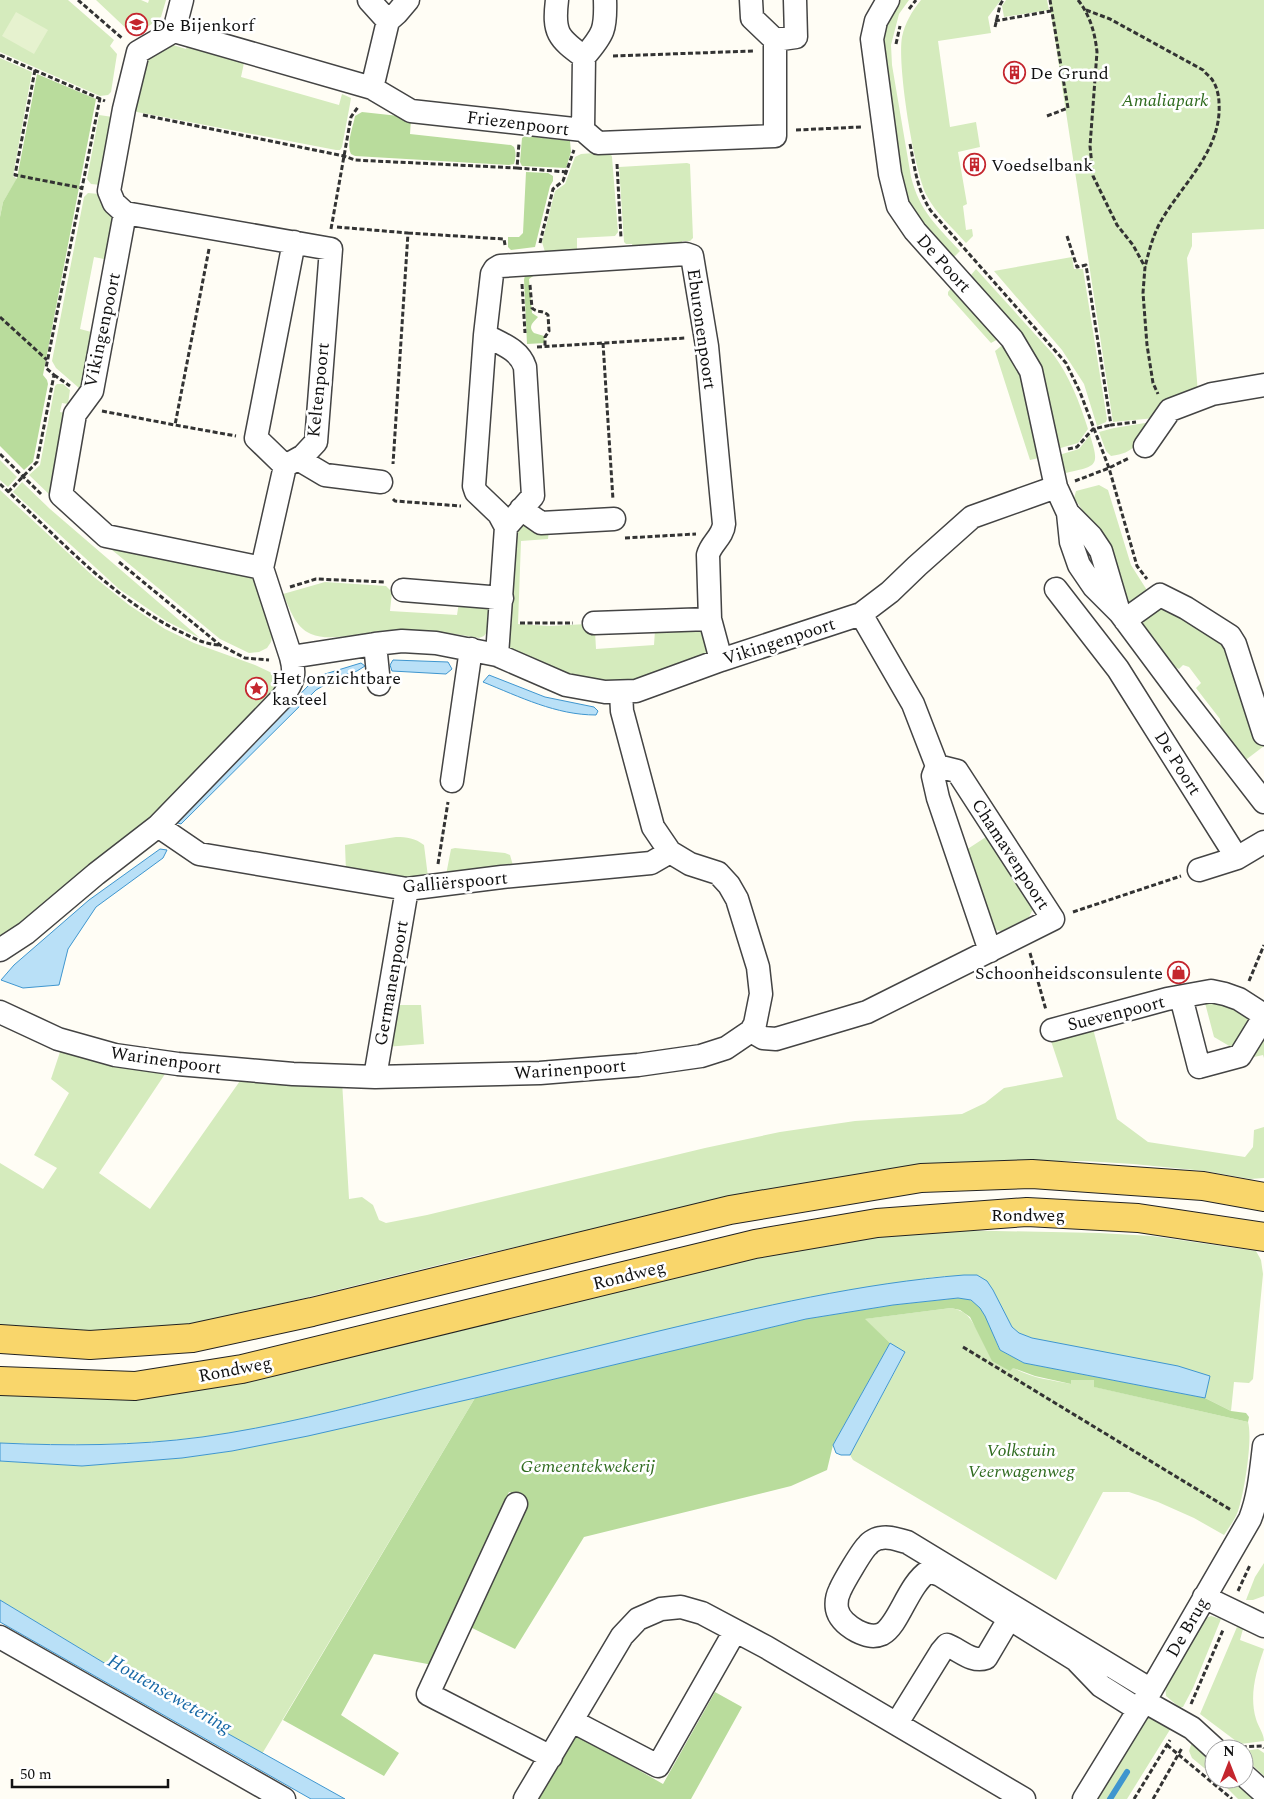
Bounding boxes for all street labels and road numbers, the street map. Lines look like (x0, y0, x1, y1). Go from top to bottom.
street label: Friezenpoort (465, 104, 571, 143)
street label: De Poort (910, 228, 978, 299)
street label: Eburonenpoort (680, 267, 723, 391)
street label: Vikingenpoort (77, 270, 128, 390)
street label: Keltenpoort (300, 341, 337, 439)
street label: Vikingenpoort (719, 611, 839, 672)
street label: De Poort (1147, 726, 1208, 801)
street label: Chamavenpoort (965, 793, 1057, 915)
street label: Galliërspoort (401, 864, 509, 901)
street label: Germanenpoort (367, 918, 416, 1048)
street label: Suevenpoort (1065, 988, 1168, 1039)
street label: Warinenpoort (109, 1039, 223, 1082)
street label: Warinenpoort (513, 1052, 627, 1087)
street label: Rondweg (991, 1202, 1065, 1229)
street label: Rondweg (590, 1253, 668, 1298)
street label: Rondweg (196, 1349, 274, 1390)
street label: De Brug (1159, 1592, 1216, 1663)

